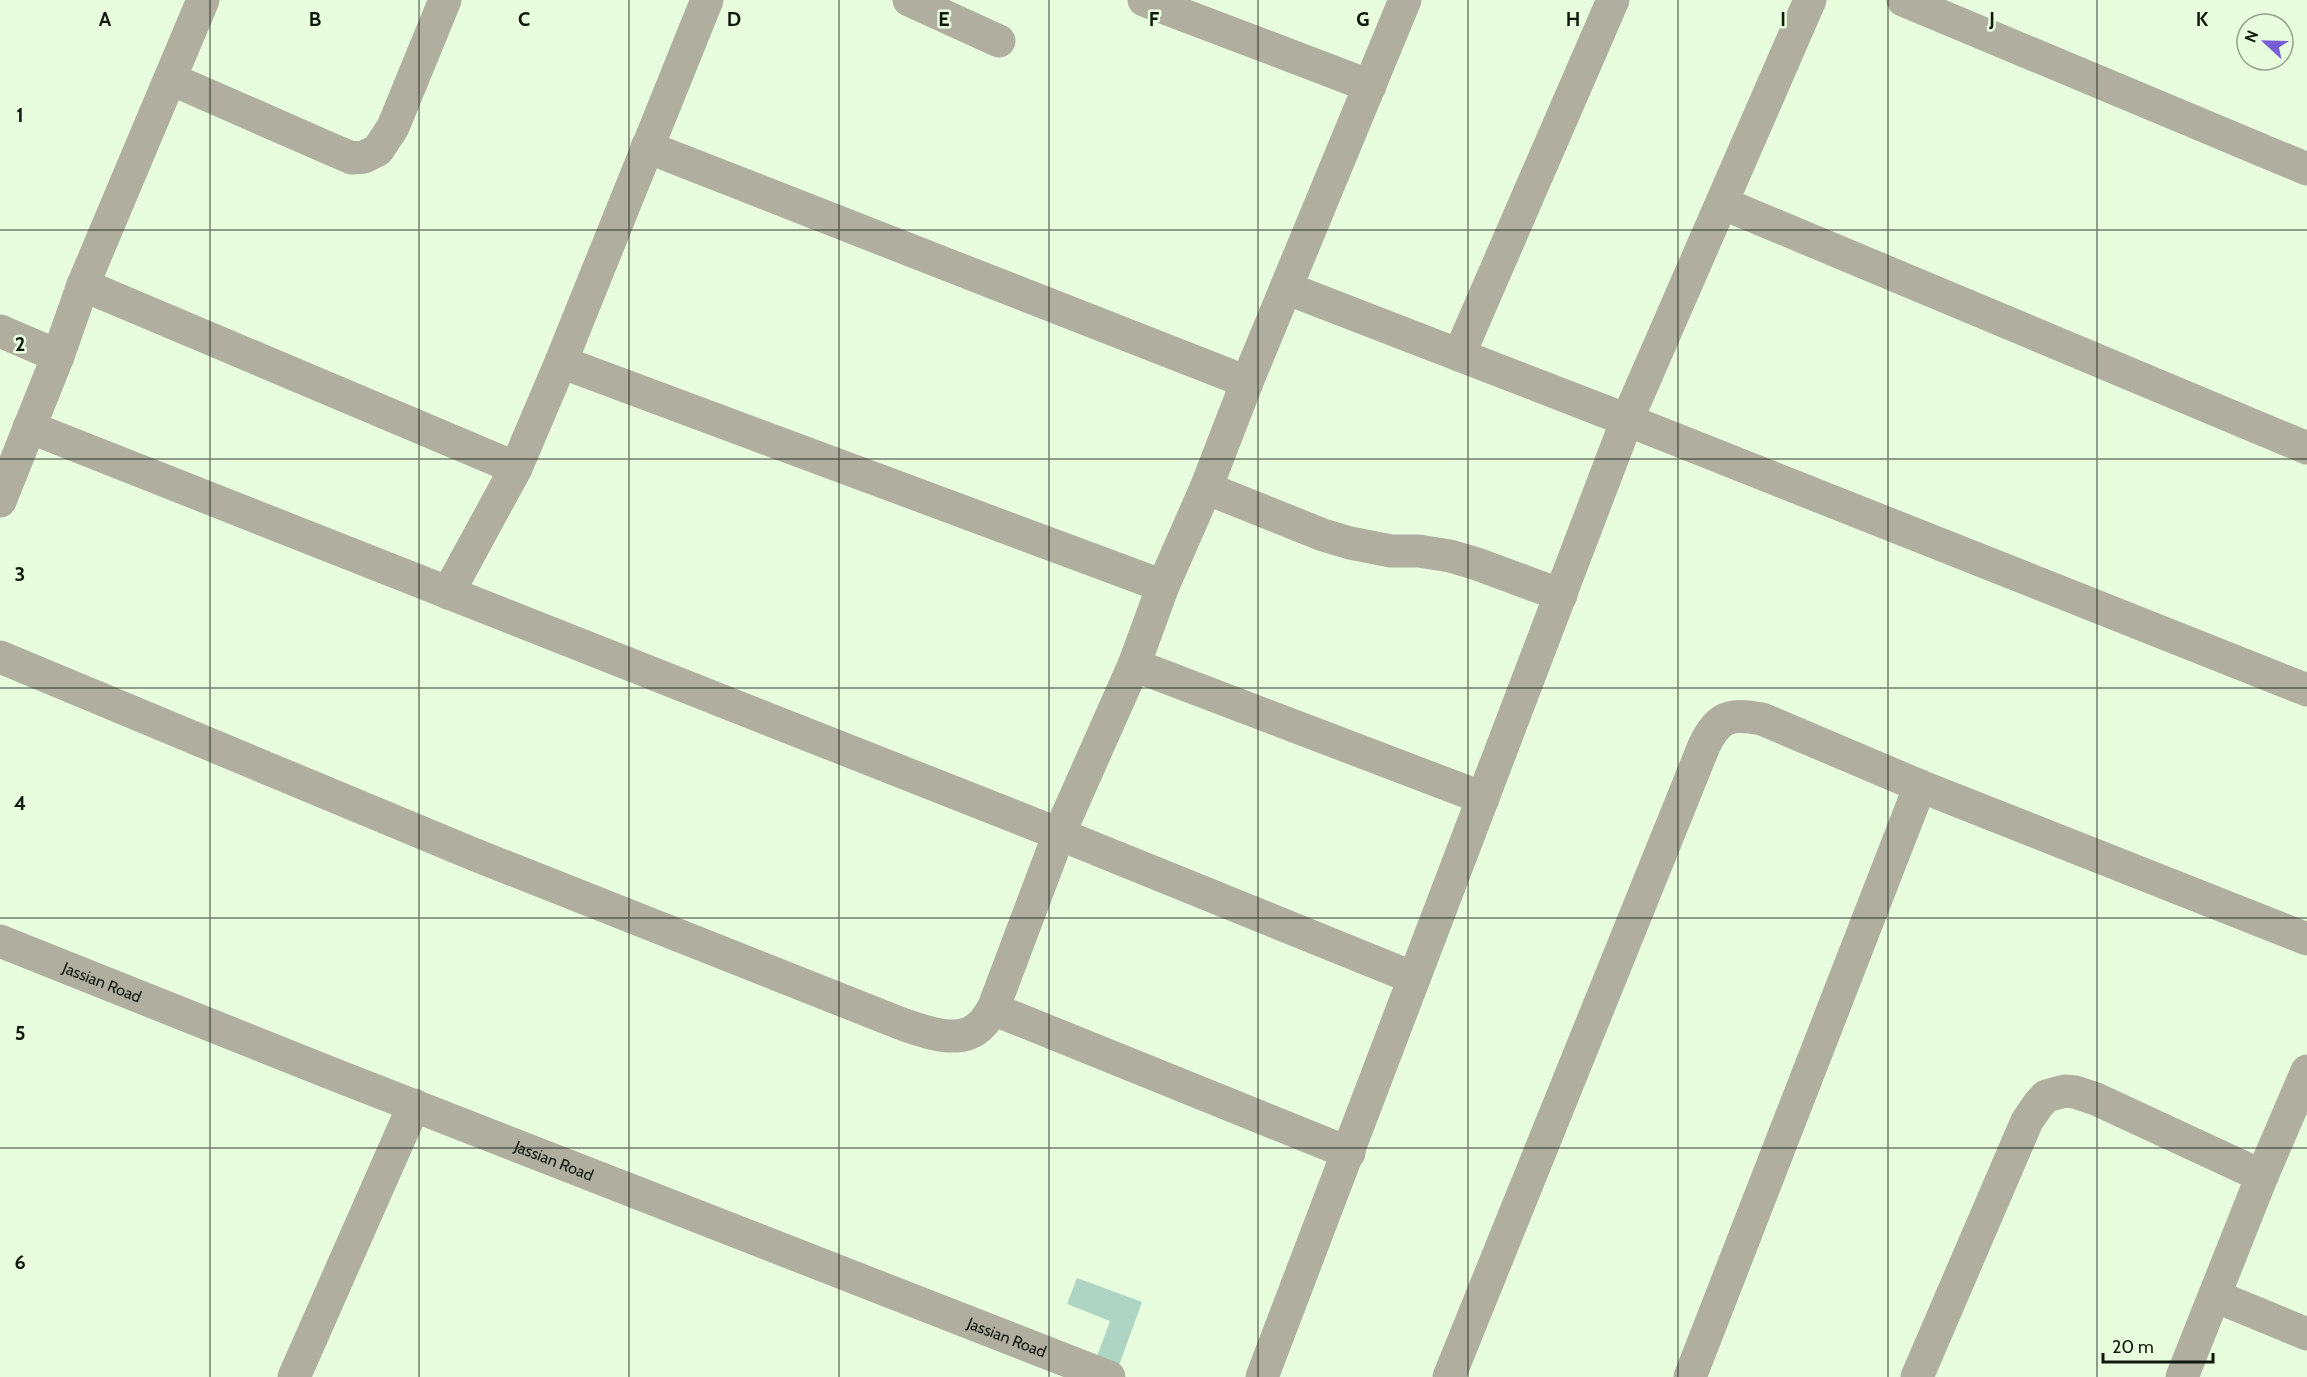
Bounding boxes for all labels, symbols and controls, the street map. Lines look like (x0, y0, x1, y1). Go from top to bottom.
text: A (99, 7, 112, 31)
text: B (309, 7, 321, 31)
text: C (518, 7, 530, 31)
text: D (727, 7, 741, 31)
text: E (938, 7, 950, 31)
text: F (1149, 7, 1160, 31)
text: G (1356, 7, 1370, 31)
text: H (1566, 7, 1580, 31)
text: I (1780, 7, 1786, 31)
text: J (1988, 7, 1995, 31)
text: K (2196, 7, 2209, 31)
north arrow (2235, 12, 2295, 72)
text: N (2241, 28, 2262, 45)
text: 1 (16, 103, 24, 127)
text: 2 (15, 332, 25, 356)
text: 3 (15, 562, 25, 586)
text: 4 (14, 791, 26, 815)
street label: Jassian Road (59, 957, 144, 1006)
text: 5 (15, 1021, 25, 1045)
street label: Jassian Road (511, 1136, 596, 1184)
text: 6 (14, 1250, 26, 1274)
street label: Jassian Road (964, 1313, 1049, 1361)
scale bar (2103, 1326, 2212, 1364)
text: 20 m (2112, 1336, 2154, 1358)

